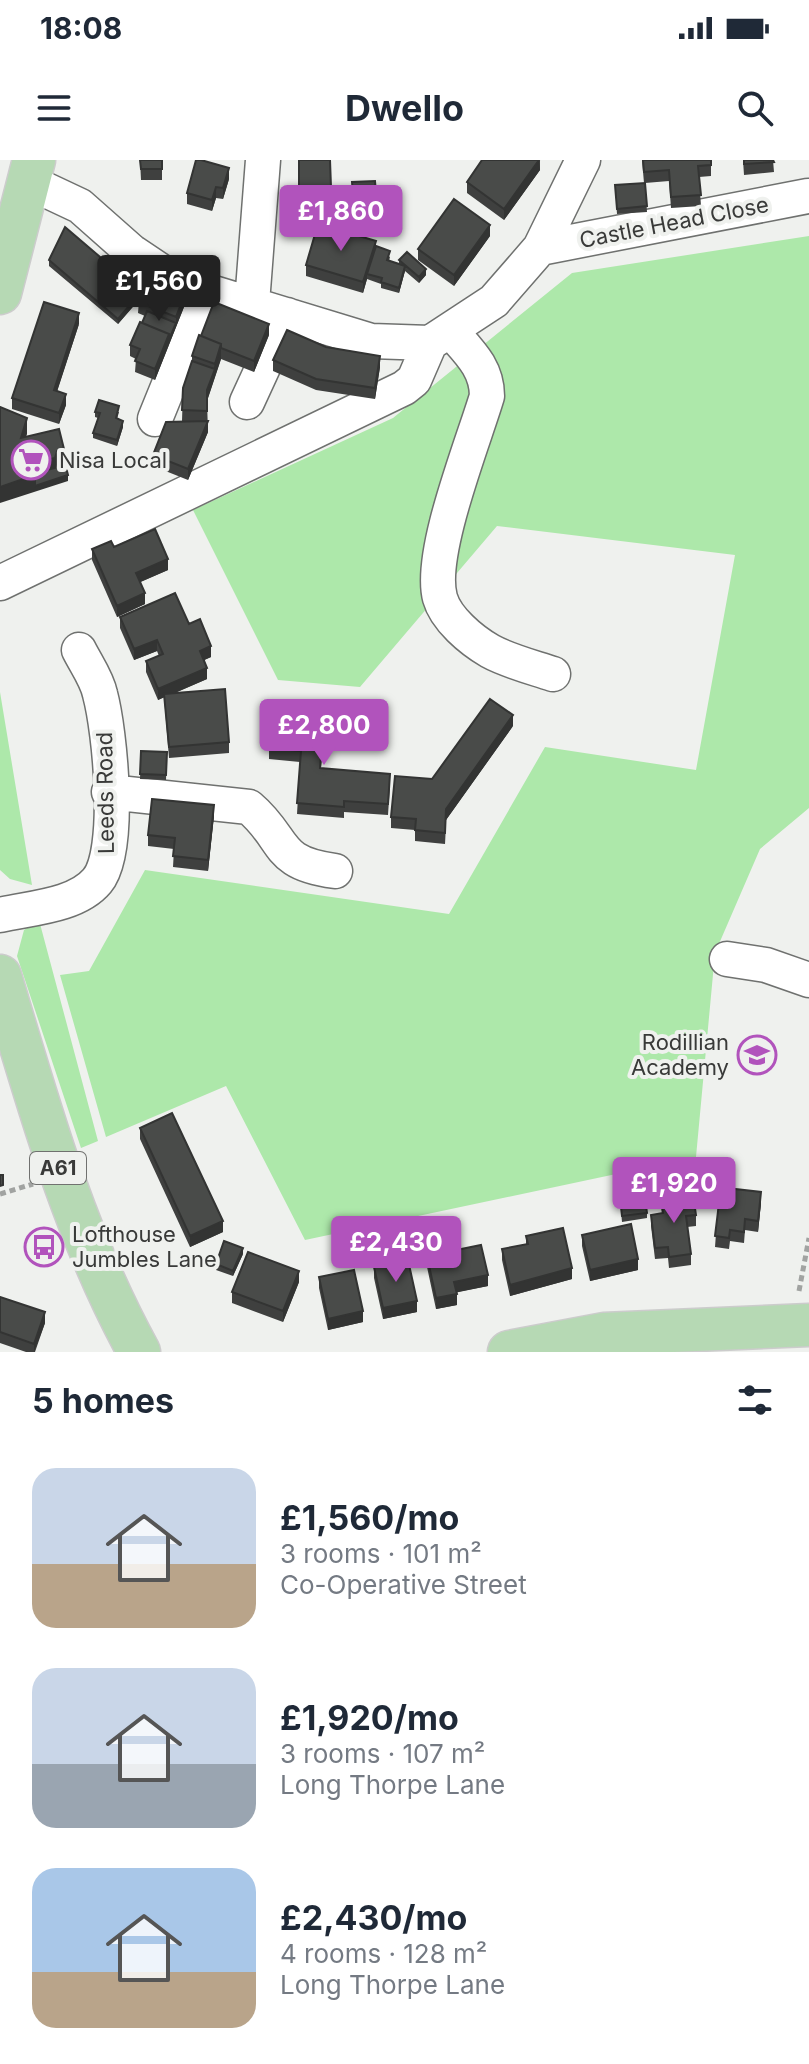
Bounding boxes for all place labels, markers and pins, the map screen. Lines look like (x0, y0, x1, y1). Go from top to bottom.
pin: £1,860 (276, 185, 406, 253)
pin: £1,560 (94, 255, 224, 323)
supermarket icon: Nisa Local (10, 439, 52, 481)
place label: Nisa Local (59, 447, 167, 473)
pin: £2,800 (259, 699, 389, 767)
place label: Rodillian Academy (631, 1029, 729, 1080)
school or university icon: Rodillian Academy (736, 1034, 778, 1076)
pin: £1,920 (609, 1157, 739, 1225)
pin: £2,430 (331, 1216, 461, 1284)
place label: Lofthouse Jumbles Lane (72, 1221, 217, 1272)
bus stop icon: Lofthouse Jumbles Lane (23, 1226, 65, 1268)

